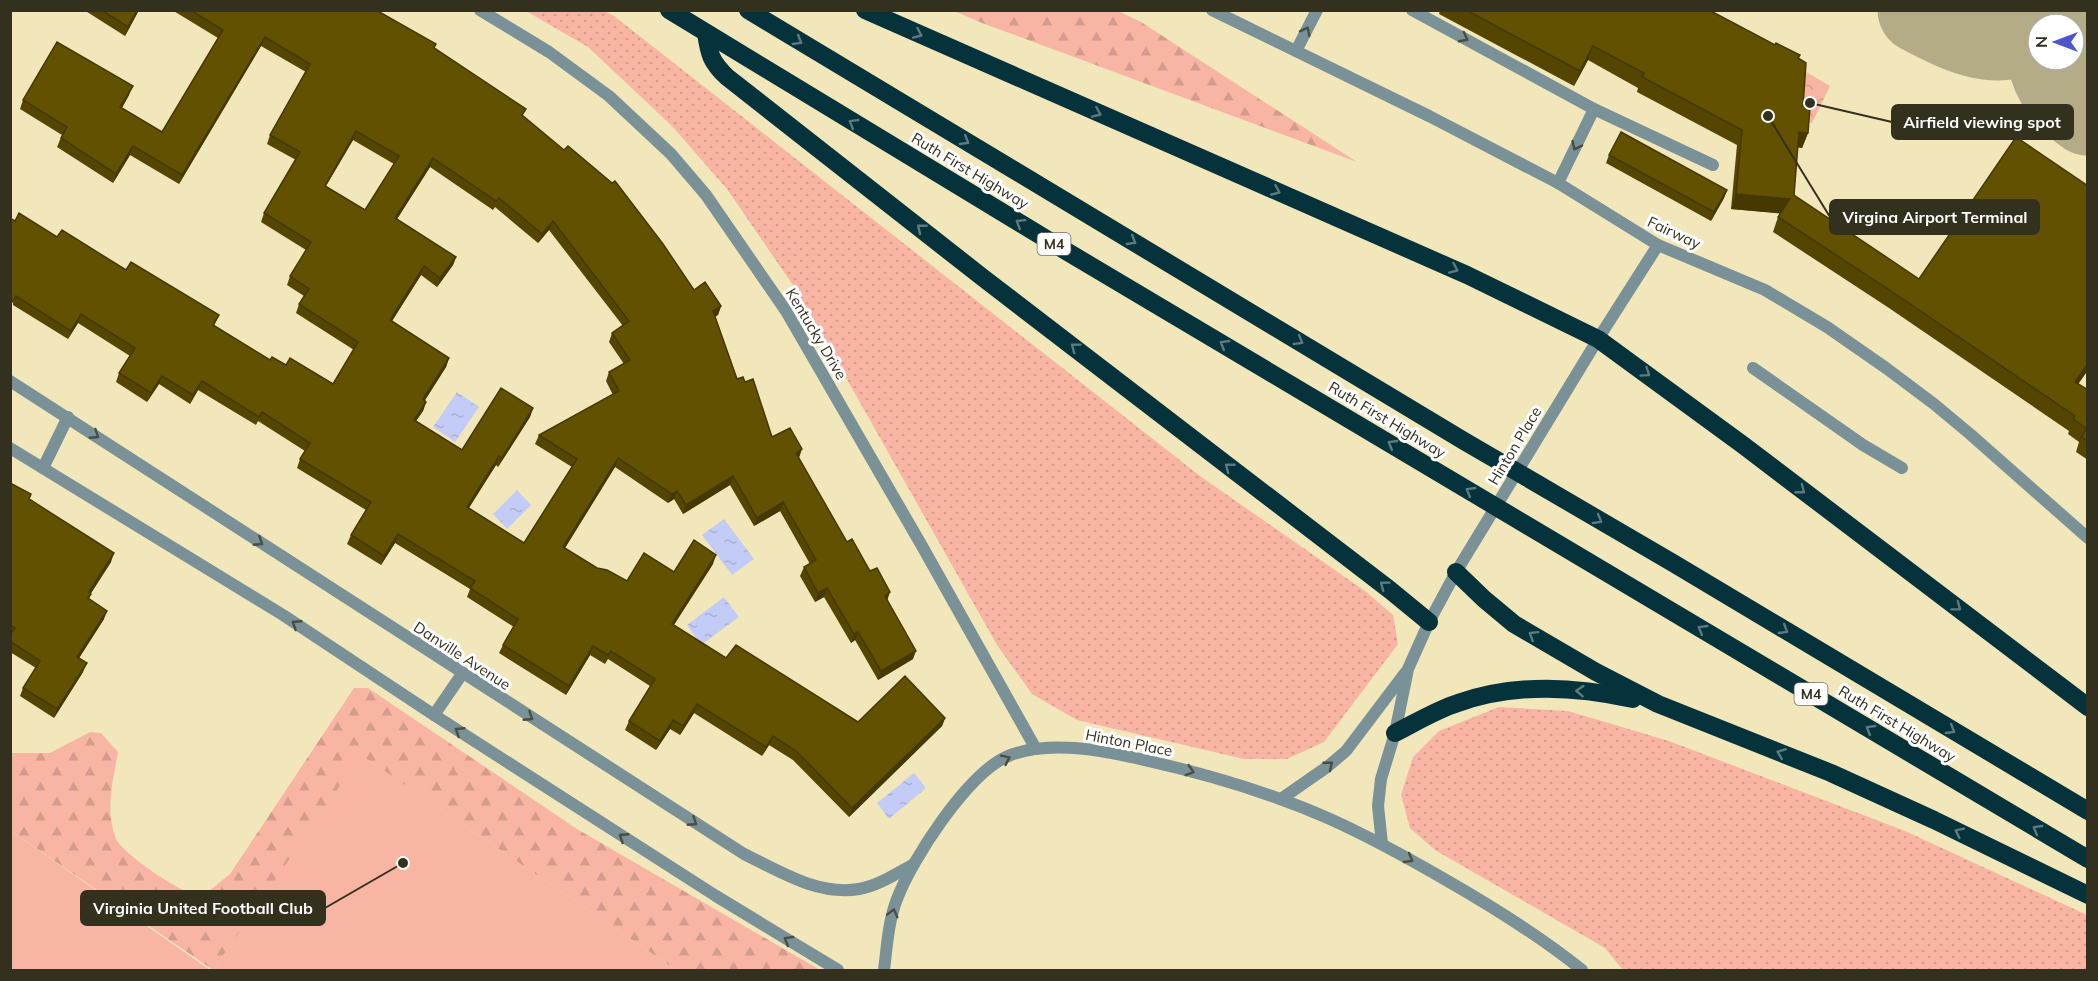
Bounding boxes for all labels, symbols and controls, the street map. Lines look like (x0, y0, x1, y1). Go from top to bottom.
north arrow (2026, 12, 2086, 72)
one-way arrow (1299, 26, 1310, 37)
one-way arrow (912, 27, 923, 39)
one-way arrow (1458, 31, 1468, 42)
one-way arrow (792, 33, 802, 45)
text: N (2031, 36, 2051, 48)
callout: Airfield viewing spot (1892, 105, 2073, 139)
one-way arrow (1090, 106, 1101, 118)
text: Airfield viewing spot (1903, 112, 2061, 132)
one-way arrow (849, 118, 859, 130)
street label: Ruth First Highway (908, 128, 1032, 213)
one-way arrow (959, 134, 969, 146)
one-way arrow (1572, 140, 1584, 151)
one-way arrow (1269, 183, 1280, 195)
callout: Virgina Airport Terminal (1830, 200, 2039, 234)
text: Virgina Airport Terminal (1841, 207, 2028, 227)
street label: Fairway (1645, 212, 1704, 253)
one-way arrow (1016, 219, 1027, 230)
one-way arrow (916, 224, 927, 235)
road number: M4 (1038, 233, 1070, 255)
one-way arrow (1126, 234, 1136, 246)
one-way arrow (1448, 262, 1459, 274)
street label: Kentucky Drive (782, 285, 851, 383)
one-way arrow (1293, 334, 1303, 346)
one-way arrow (1220, 340, 1230, 352)
one-way arrow (1070, 344, 1081, 355)
one-way arrow (1639, 366, 1650, 377)
street label: Ruth First Highway (1325, 377, 1449, 462)
street label: Hinton Place (1484, 403, 1545, 488)
one-way arrow (89, 428, 100, 439)
one-way arrow (1388, 440, 1398, 451)
one-way arrow (1225, 463, 1236, 474)
one-way arrow (1795, 483, 1806, 494)
one-way arrow (1466, 486, 1476, 498)
one-way arrow (1592, 512, 1602, 524)
one-way arrow (252, 534, 263, 545)
one-way arrow (1379, 582, 1390, 593)
one-way arrow (1951, 600, 1962, 611)
street label: Danville Avenue (410, 617, 514, 694)
one-way arrow (292, 620, 303, 631)
one-way arrow (1778, 622, 1788, 634)
one-way arrow (1698, 625, 1708, 637)
one-way arrow (1529, 631, 1539, 643)
street label: Ruth First Highway (1835, 681, 1959, 766)
road number: M4 (1794, 683, 1828, 705)
one-way arrow (1575, 684, 1584, 697)
one-way arrow (523, 709, 533, 721)
one-way arrow (1945, 723, 1955, 735)
street label: Hinton Place (1084, 725, 1174, 760)
one-way arrow (1866, 725, 1876, 736)
one-way arrow (455, 727, 466, 738)
one-way arrow (1776, 748, 1787, 761)
one-way arrow (1000, 755, 1010, 766)
one-way arrow (1322, 762, 1333, 773)
one-way arrow (1184, 764, 1195, 776)
one-way arrow (687, 814, 698, 825)
one-way arrow (2033, 824, 2043, 836)
one-way arrow (1955, 828, 1966, 840)
one-way arrow (619, 832, 629, 844)
one-way arrow (1403, 852, 1414, 864)
callout: Virginia United Football Club (81, 891, 325, 925)
text: Virginia United Football Club (92, 898, 313, 918)
one-way arrow (886, 908, 899, 918)
one-way arrow (784, 936, 794, 948)

